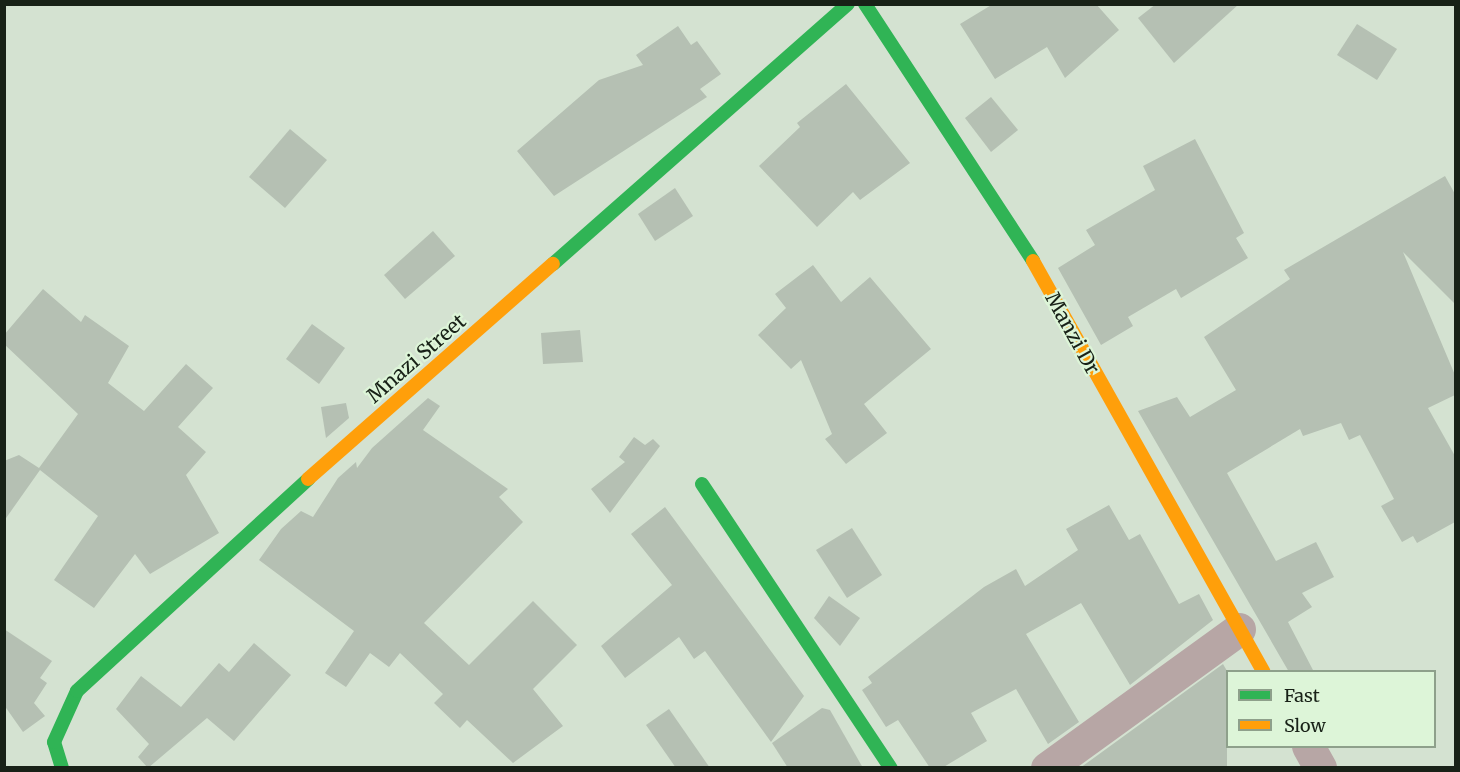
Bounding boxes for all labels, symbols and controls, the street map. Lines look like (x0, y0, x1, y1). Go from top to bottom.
street label: Manzi Dr (1041, 288, 1105, 378)
street label: Mnazi Street (362, 309, 470, 407)
legend (1226, 670, 1436, 748)
text: Fast (1284, 684, 1320, 707)
text: Slow (1284, 714, 1326, 737)

